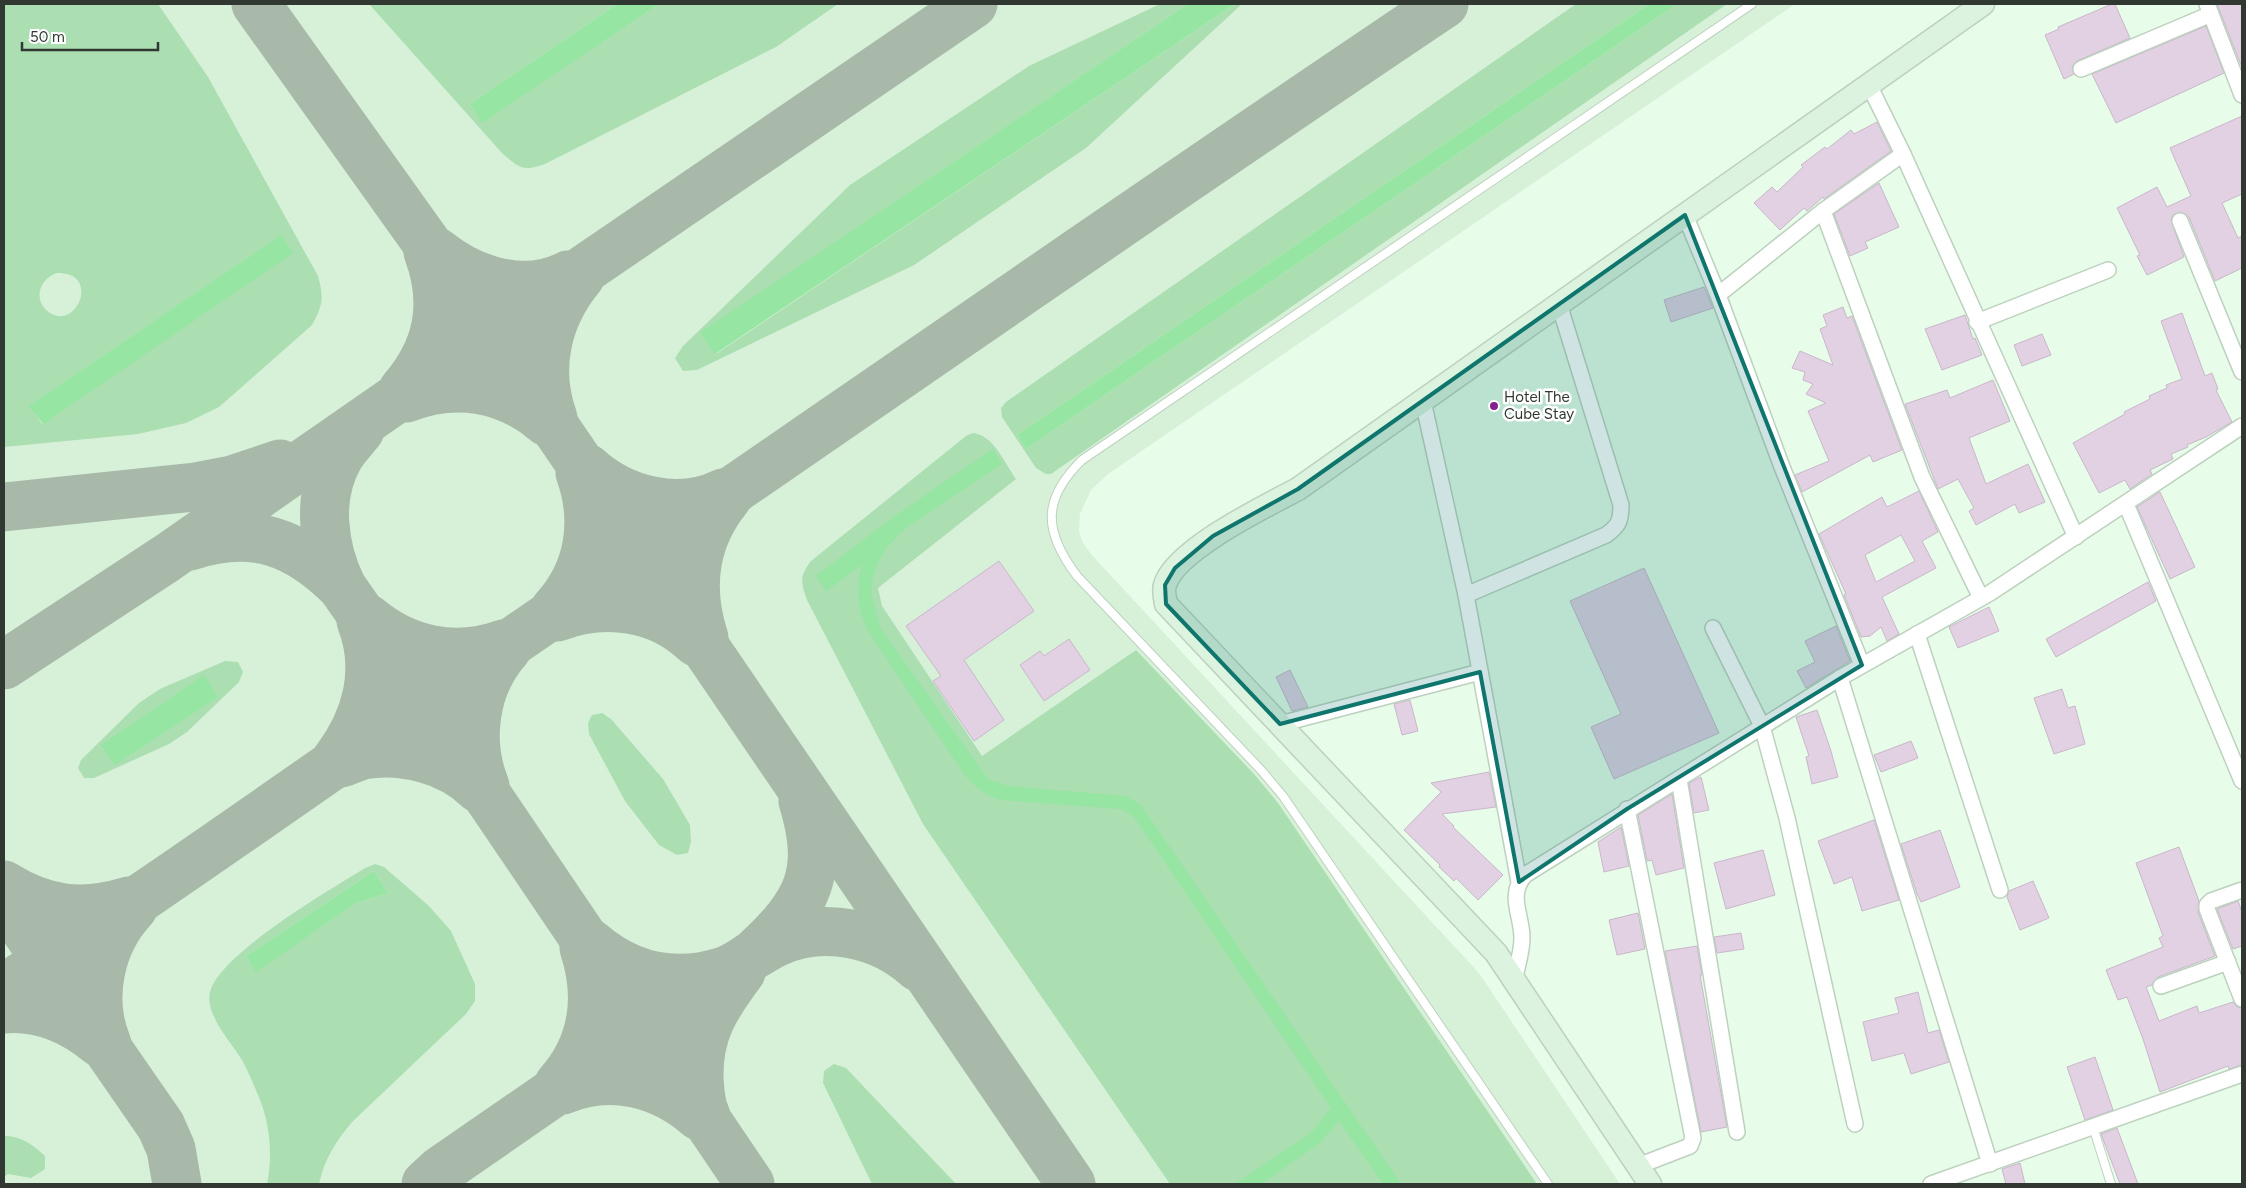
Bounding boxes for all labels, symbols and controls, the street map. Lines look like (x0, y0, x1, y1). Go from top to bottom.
scale bar (22, 20, 159, 52)
text: 50 m (30, 28, 65, 46)
place label: Hotel The Cube Stay (1504, 388, 1574, 423)
marker: Hotel The Cube Stay (1488, 400, 1500, 412)

